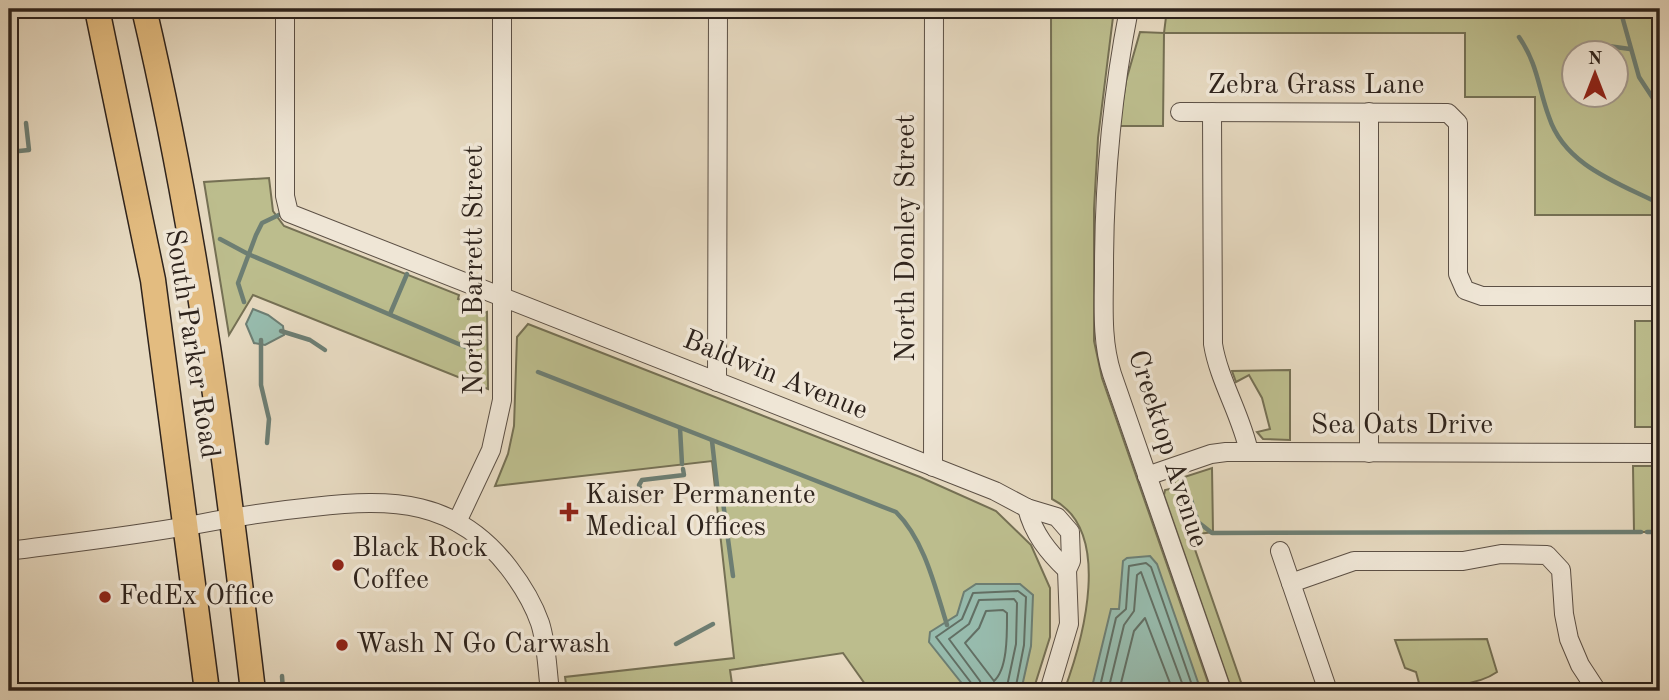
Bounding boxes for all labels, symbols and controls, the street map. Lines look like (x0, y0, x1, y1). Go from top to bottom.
north arrow (1560, 38, 1630, 108)
text: N (1588, 50, 1603, 69)
street label: Zebra Grass Lane (1208, 72, 1424, 100)
street label: North Donley Street (893, 114, 921, 362)
street label: North Barrett Street (461, 145, 489, 395)
street label: South Parker Road (159, 228, 223, 460)
street label: Baldwin Avenue (679, 326, 871, 426)
street label: Creektop Avenue (1122, 347, 1212, 551)
street label: Sea Oats Drive (1311, 412, 1493, 440)
place label: Kaiser Permanente Medical Offices (585, 482, 816, 542)
marker: Kaiser Permanente Medical Offices (559, 502, 579, 522)
place label: Black Rock Coffee (352, 535, 488, 595)
marker: Black Rock Coffee (330, 557, 346, 573)
place label: FedEx Office (119, 583, 274, 611)
marker: FedEx Office (97, 589, 113, 605)
place label: Wash N Go Carwash (356, 631, 610, 659)
marker: Wash N Go Carwash (334, 637, 350, 653)

